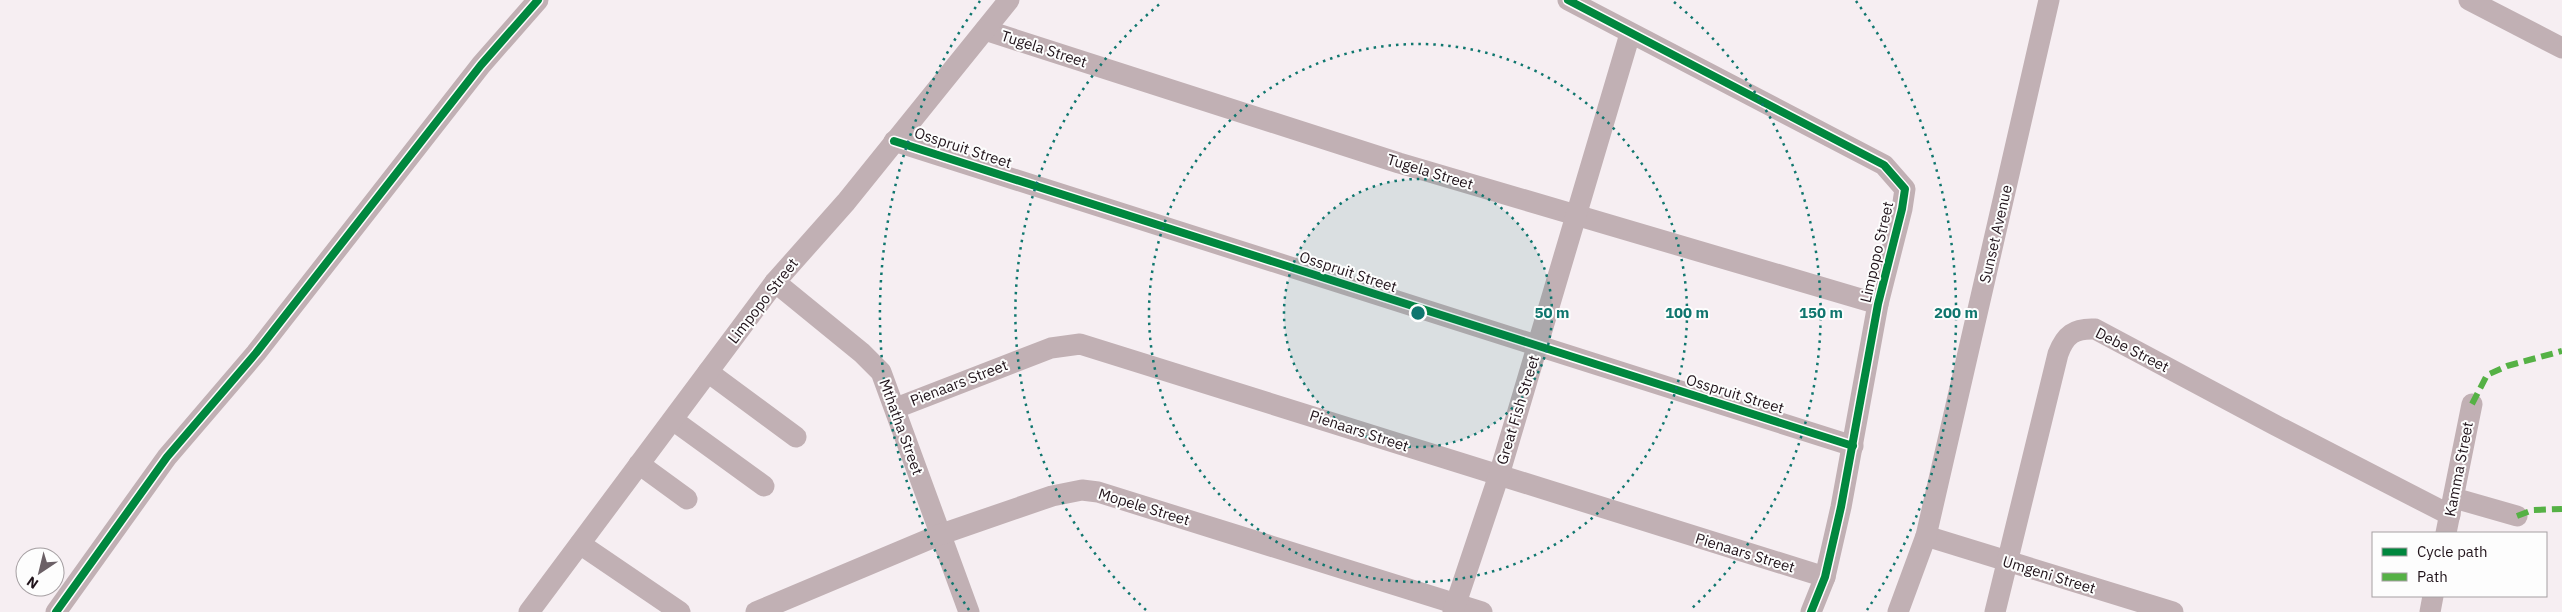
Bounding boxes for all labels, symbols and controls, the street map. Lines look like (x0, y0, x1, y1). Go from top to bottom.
street label: Tugela Street (999, 26, 1090, 71)
street label: Osspruit Street (912, 123, 1014, 172)
street label: Tugela Street (1385, 149, 1476, 194)
street label: Sunset Avenue (1975, 183, 2016, 285)
street label: Limpopo Street (1856, 199, 1897, 304)
street label: Osspruit Street (1297, 247, 1399, 296)
street label: Limpopo Street (723, 254, 802, 347)
text: 50 m (1535, 303, 1569, 322)
text: 100 m (1665, 303, 1709, 322)
text: 150 m (1799, 303, 1843, 322)
text: 200 m (1934, 303, 1978, 322)
centre of rings (1409, 304, 1427, 322)
street label: Debe Street (2092, 323, 2172, 376)
street label: Great Fish Street (1492, 353, 1543, 467)
street label: Pienaars Street (907, 355, 1010, 410)
street label: Osspruit Street (1684, 370, 1786, 417)
street label: Mthatha Street (875, 376, 928, 477)
street label: Pienaars Street (1307, 406, 1411, 455)
street label: Kamma Street (2440, 420, 2477, 518)
street label: Mopele Street (1096, 484, 1192, 529)
street label: Pienaars Street (1693, 528, 1797, 577)
legend (2372, 532, 2547, 597)
text: Cycle path (2417, 542, 2488, 561)
north arrow (15, 547, 65, 597)
street label: Umgeni Street (2000, 551, 2098, 598)
text: Path (2417, 567, 2448, 586)
text: N (23, 572, 42, 593)

